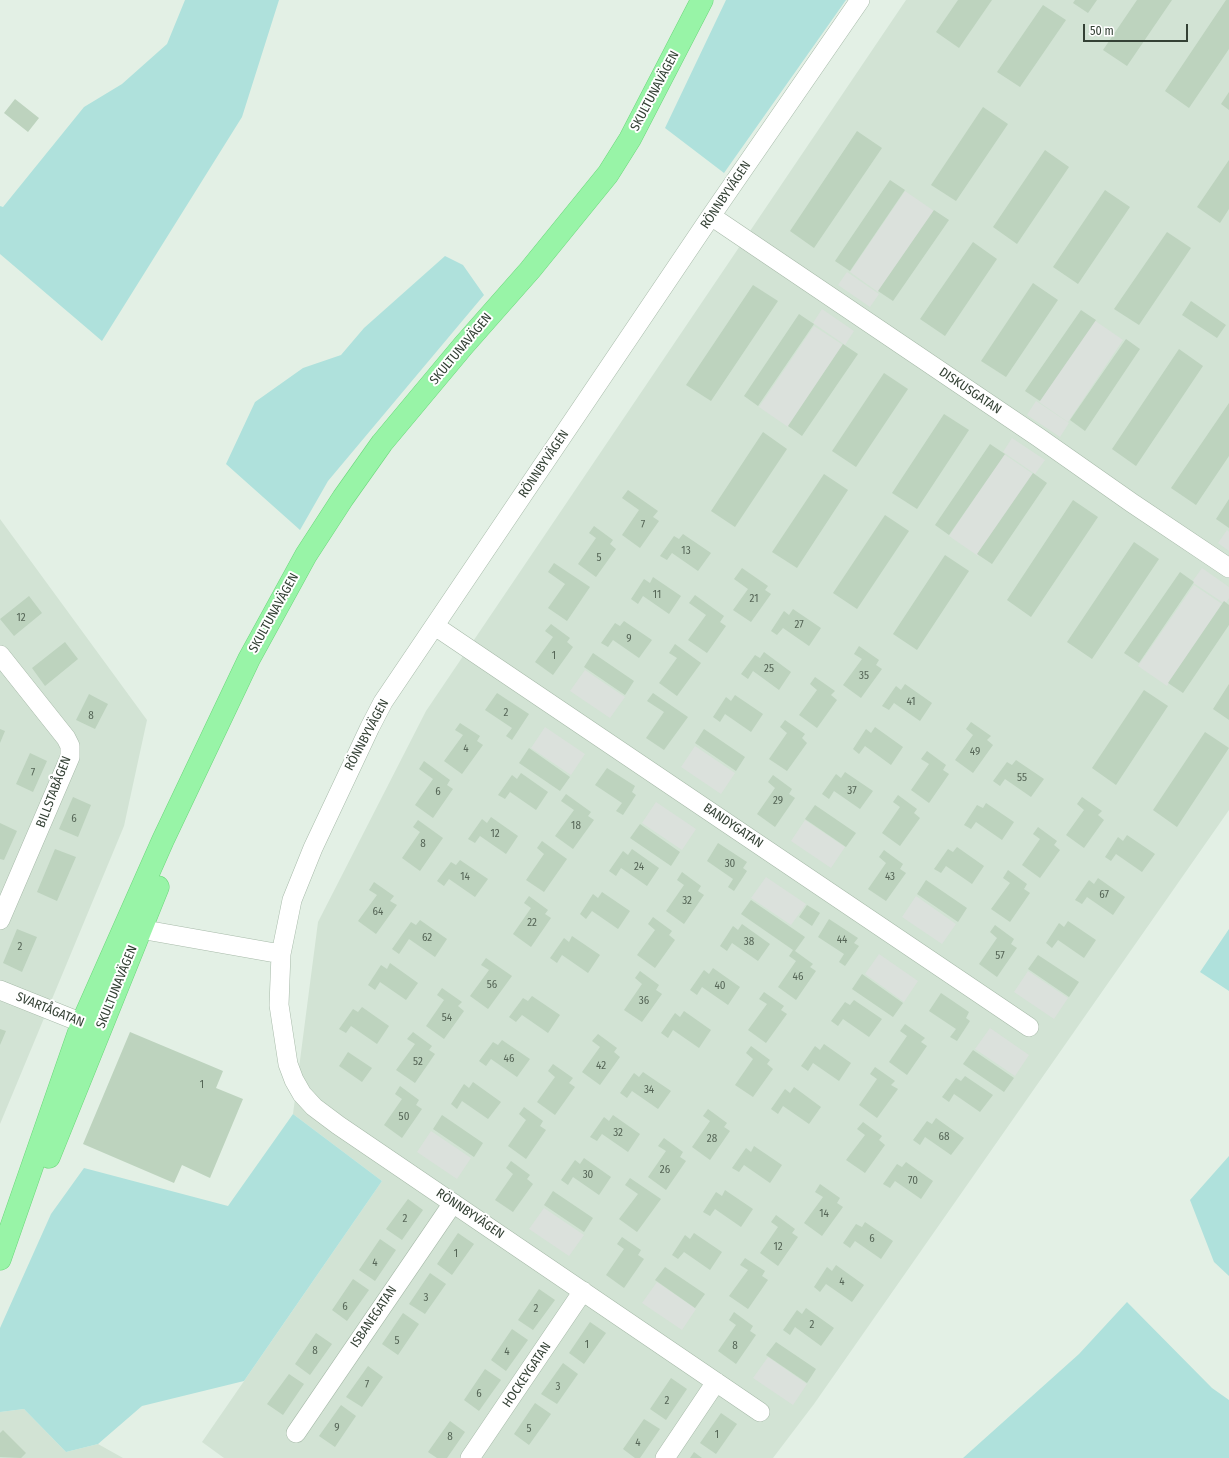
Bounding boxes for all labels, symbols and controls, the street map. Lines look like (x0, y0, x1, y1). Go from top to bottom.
scale bar (1085, 16, 1190, 42)
text: 50 m (1090, 24, 1114, 38)
street label: SKULTUNAVÄGEN (627, 48, 683, 134)
street label: RÖNNBYVÄGEN (698, 158, 754, 232)
street label: SKULTUNAVÄGEN (427, 310, 495, 388)
street label: DISKUSGATAN (936, 364, 1004, 418)
street label: RÖNNBYVÄGEN (516, 427, 572, 501)
house number: 7 (641, 518, 645, 532)
house number: 13 (681, 544, 691, 558)
house number: 5 (596, 551, 602, 565)
street label: SKULTUNAVÄGEN (246, 571, 302, 655)
house number: 11 (653, 588, 661, 602)
house number: 21 (750, 592, 758, 606)
house number: 12 (16, 611, 26, 625)
house number: 27 (794, 618, 804, 632)
house number: 9 (626, 632, 632, 646)
house number: 1 (552, 649, 556, 663)
house number: 25 (764, 662, 774, 676)
house number: 35 (859, 669, 869, 683)
house number: 41 (906, 695, 916, 709)
street label: RÖNNBYVÄGEN (342, 697, 392, 773)
house number: 2 (504, 706, 508, 720)
house number: 8 (88, 709, 94, 723)
house number: 4 (463, 742, 469, 756)
house number: 49 (970, 745, 980, 759)
street label: BILLSTABÅGEN (33, 754, 75, 830)
house number: 7 (31, 766, 35, 780)
house number: 55 (1017, 771, 1027, 785)
house number: 37 (847, 784, 857, 798)
house number: 6 (435, 785, 441, 799)
house number: 29 (773, 794, 783, 808)
street label: BANDYGATAN (700, 800, 766, 852)
house number: 6 (71, 812, 77, 826)
house number: 18 (571, 819, 581, 833)
house number: 12 (490, 827, 500, 841)
house number: 8 (420, 837, 426, 851)
house number: 30 (725, 857, 735, 871)
house number: 24 (634, 860, 644, 874)
house number: 14 (460, 870, 470, 884)
house number: 43 (885, 870, 895, 884)
house number: 67 (1099, 888, 1109, 902)
house number: 32 (682, 894, 692, 908)
house number: 64 (373, 905, 383, 919)
house number: 22 (527, 916, 537, 930)
house number: 62 (422, 931, 432, 945)
house number: 44 (837, 933, 847, 947)
house number: 38 (744, 935, 754, 949)
house number: 2 (18, 940, 22, 954)
street label: SKULTUNAVÄGEN (93, 943, 141, 1031)
house number: 57 (995, 949, 1005, 963)
house number: 46 (793, 970, 803, 984)
house number: 56 (487, 978, 497, 992)
house number: 40 (714, 979, 726, 993)
street label: SVARTÅGATAN (14, 989, 86, 1031)
house number: 36 (639, 994, 649, 1008)
house number: 54 (442, 1011, 452, 1025)
house number: 46 (504, 1052, 514, 1066)
house number: 52 (413, 1055, 423, 1069)
house number: 42 (596, 1059, 606, 1073)
house number: 1 (200, 1078, 204, 1092)
house number: 34 (644, 1083, 654, 1097)
house number: 50 (399, 1110, 409, 1124)
house number: 32 (613, 1126, 623, 1140)
house number: 68 (939, 1130, 949, 1144)
house number: 28 (707, 1132, 717, 1146)
house number: 26 (660, 1163, 670, 1177)
house number: 30 (583, 1168, 593, 1182)
house number: 70 (908, 1174, 918, 1188)
street label: RÖNNBYVÄGEN (433, 1186, 507, 1242)
house number: 14 (819, 1207, 829, 1221)
house number: 2 (403, 1212, 407, 1226)
house number: 6 (869, 1232, 875, 1246)
house number: 12 (773, 1240, 783, 1254)
house number: 1 (454, 1247, 458, 1261)
house number: 4 (372, 1256, 378, 1270)
house number: 4 (839, 1275, 845, 1289)
street label: ISBANEGATAN (348, 1283, 400, 1351)
house number: 3 (424, 1291, 428, 1305)
house number: 6 (342, 1300, 348, 1314)
house number: 2 (534, 1302, 538, 1316)
house number: 2 (810, 1318, 814, 1332)
house number: 5 (394, 1334, 400, 1348)
house number: 1 (585, 1338, 589, 1352)
street label: HOCKEYGATAN (499, 1339, 555, 1411)
house number: 8 (732, 1339, 738, 1353)
house number: 8 (312, 1344, 318, 1358)
house number: 4 (504, 1345, 510, 1359)
house number: 7 (365, 1378, 369, 1392)
house number: 3 (556, 1380, 560, 1394)
house number: 6 (476, 1387, 482, 1401)
house number: 2 (665, 1394, 669, 1408)
house number: 9 (334, 1421, 340, 1435)
house number: 5 (526, 1422, 532, 1436)
house number: 1 (715, 1428, 719, 1442)
house number: 8 (447, 1430, 453, 1444)
house number: 4 (635, 1436, 641, 1450)

